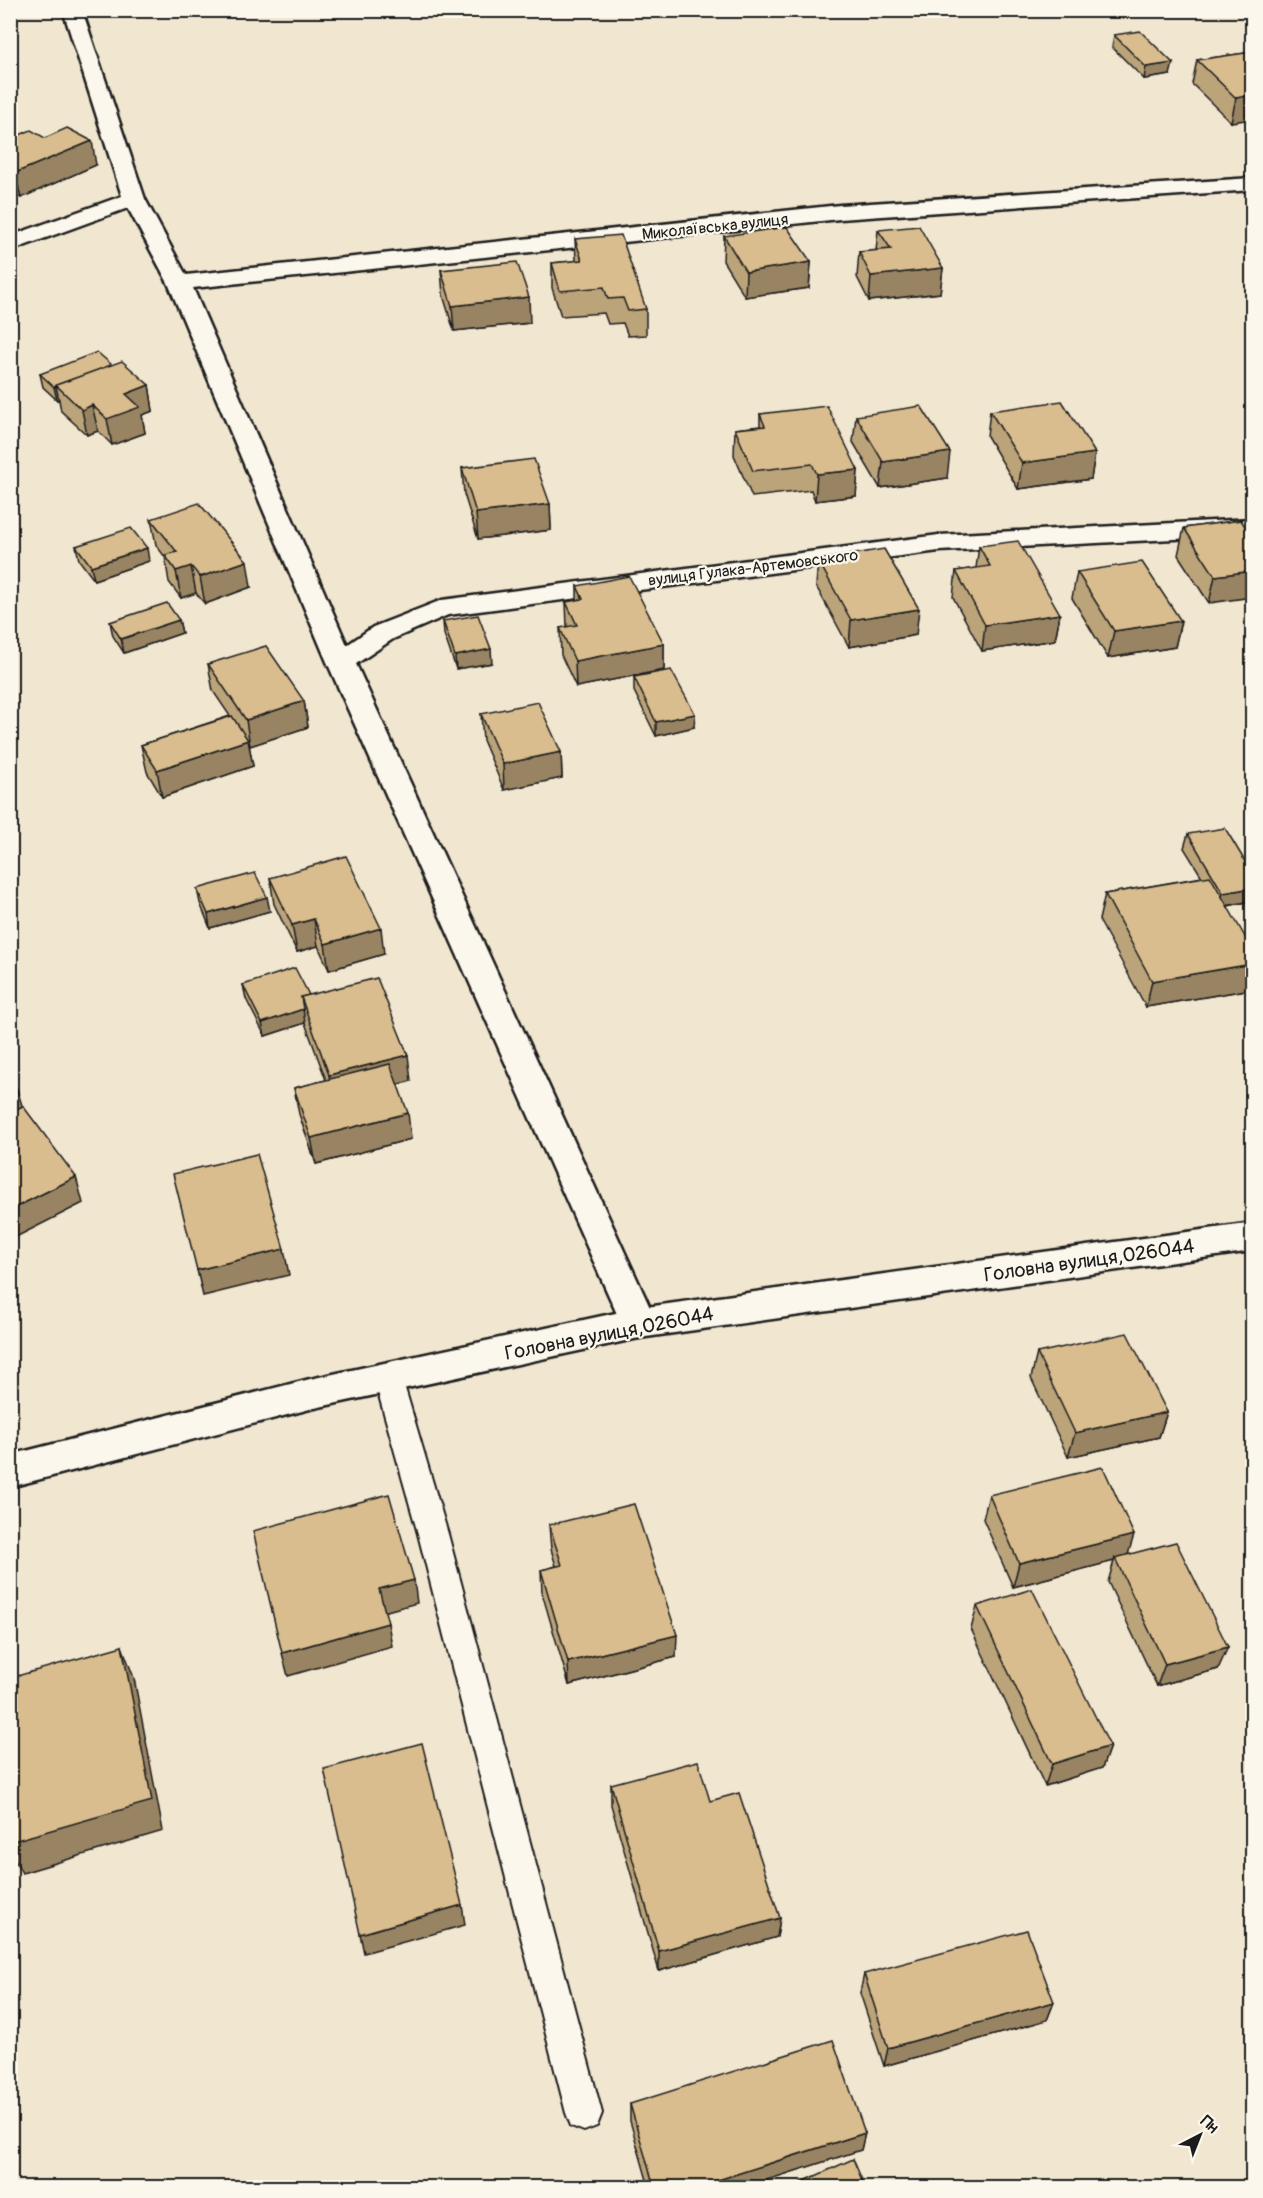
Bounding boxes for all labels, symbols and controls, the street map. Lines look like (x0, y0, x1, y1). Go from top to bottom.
street label: Миколаївська вулиця (641, 209, 789, 245)
street label: вулиця Гулака-Артемовського (647, 545, 860, 591)
street label: Головна вулиця,О26044 (982, 1233, 1196, 1288)
street label: Головна вулиця,О26044 (503, 1301, 716, 1366)
north arrow (1170, 2105, 1230, 2165)
text: Пн (1196, 2111, 1223, 2138)

